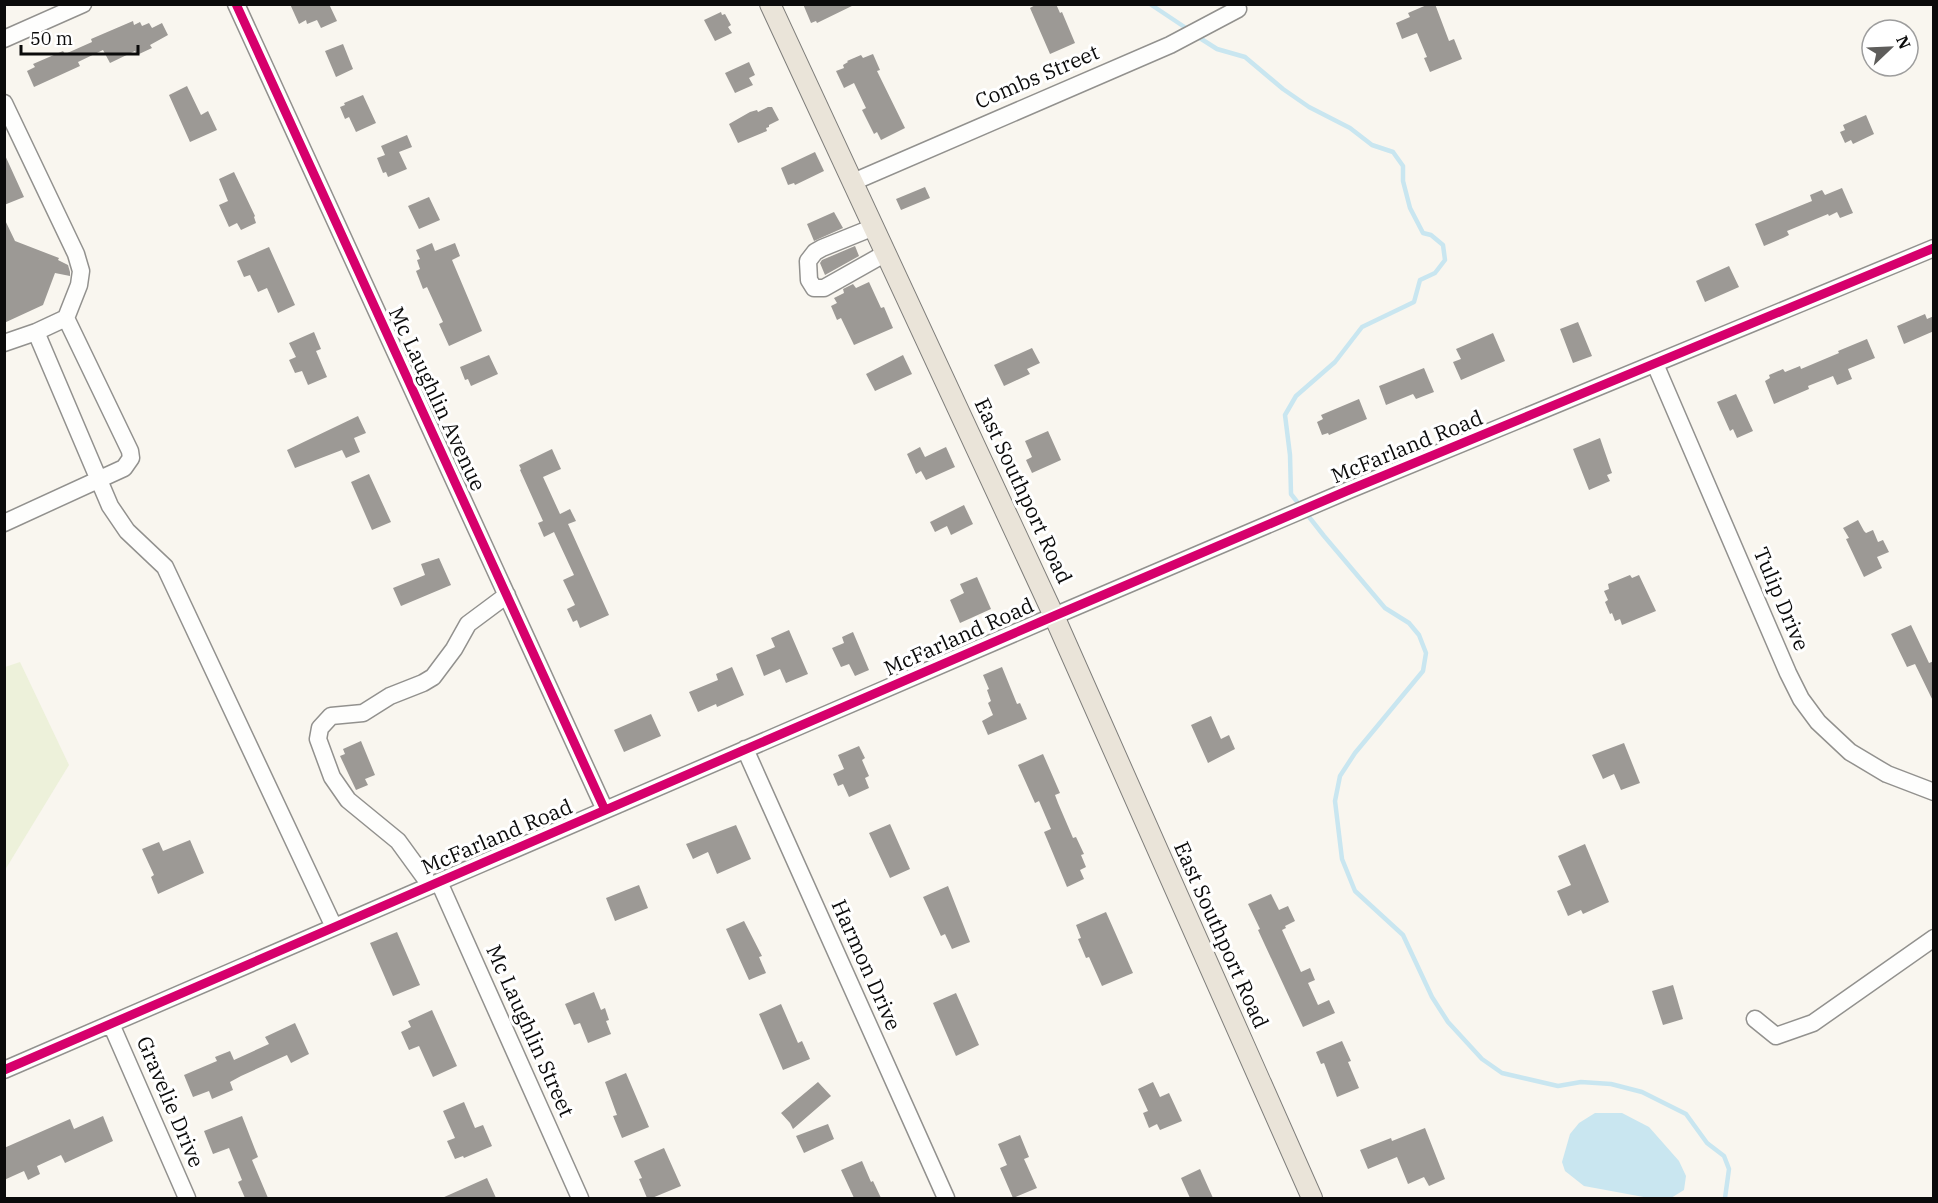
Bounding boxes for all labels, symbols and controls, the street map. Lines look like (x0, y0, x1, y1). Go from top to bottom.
scale bar (21, 18, 138, 56)
north arrow (1860, 18, 1920, 78)
text: 50 m (30, 27, 73, 50)
text: N (1892, 32, 1915, 52)
street label: Combs Street (970, 37, 1103, 115)
street label: Mc Laughlin Avenue (383, 302, 493, 495)
street label: East Southport Road (969, 393, 1079, 588)
street label: McFarland Road (1327, 403, 1487, 489)
street label: Tulip Drive (1748, 543, 1816, 655)
street label: McFarland Road (879, 590, 1038, 682)
street label: McFarland Road (417, 792, 576, 880)
street label: East Southport Road (1168, 837, 1276, 1033)
street label: Harmon Drive (826, 895, 908, 1034)
street label: Mc Laughlin Street (480, 940, 581, 1121)
street label: Gravelie Drive (131, 1032, 211, 1171)

